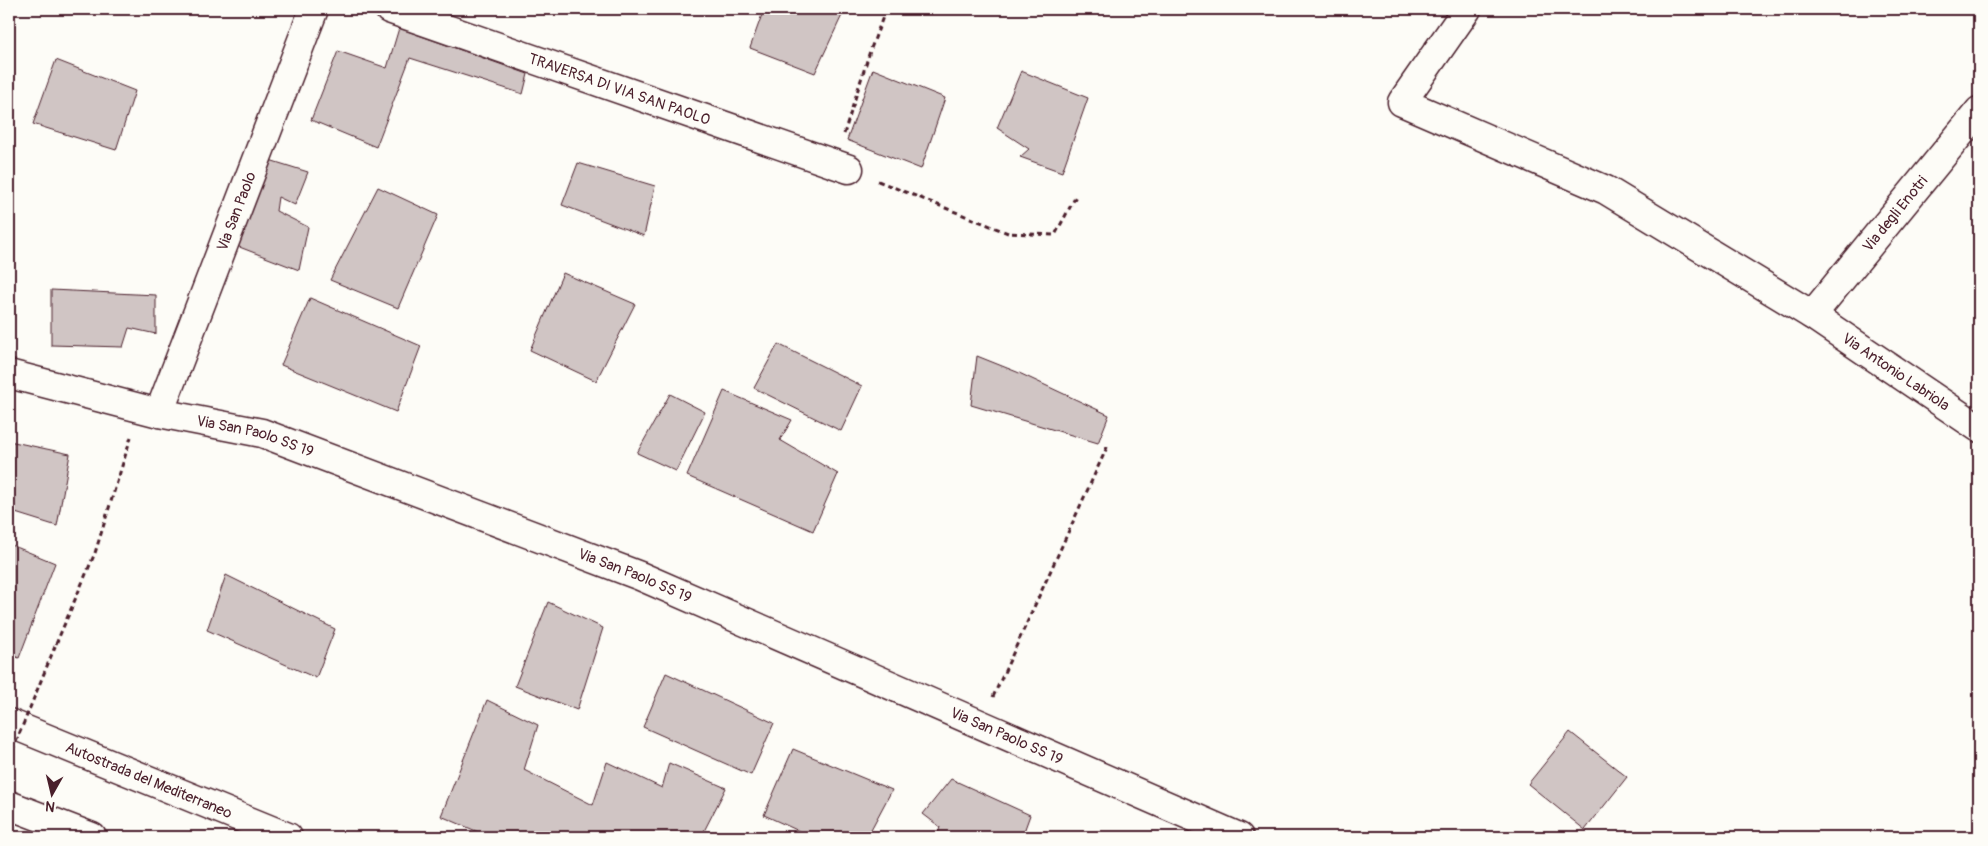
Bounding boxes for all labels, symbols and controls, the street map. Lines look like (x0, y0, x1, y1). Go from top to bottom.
street label: TRAVERSA DI VIA SAN PAOLO (526, 49, 713, 130)
street label: Via San Paolo (213, 169, 260, 254)
street label: Via degli Enotri (1858, 172, 1932, 255)
street label: Via Antonio Labriola (1839, 329, 1953, 415)
street label: Via San Paolo SS 19 (195, 411, 316, 461)
street label: Via San Paolo SS 19 (575, 544, 695, 607)
street label: Via San Paolo SS 19 (947, 703, 1066, 769)
street label: Autostrada del Mediterraneo (63, 738, 235, 823)
north arrow (28, 768, 78, 818)
text: N (44, 797, 56, 815)

